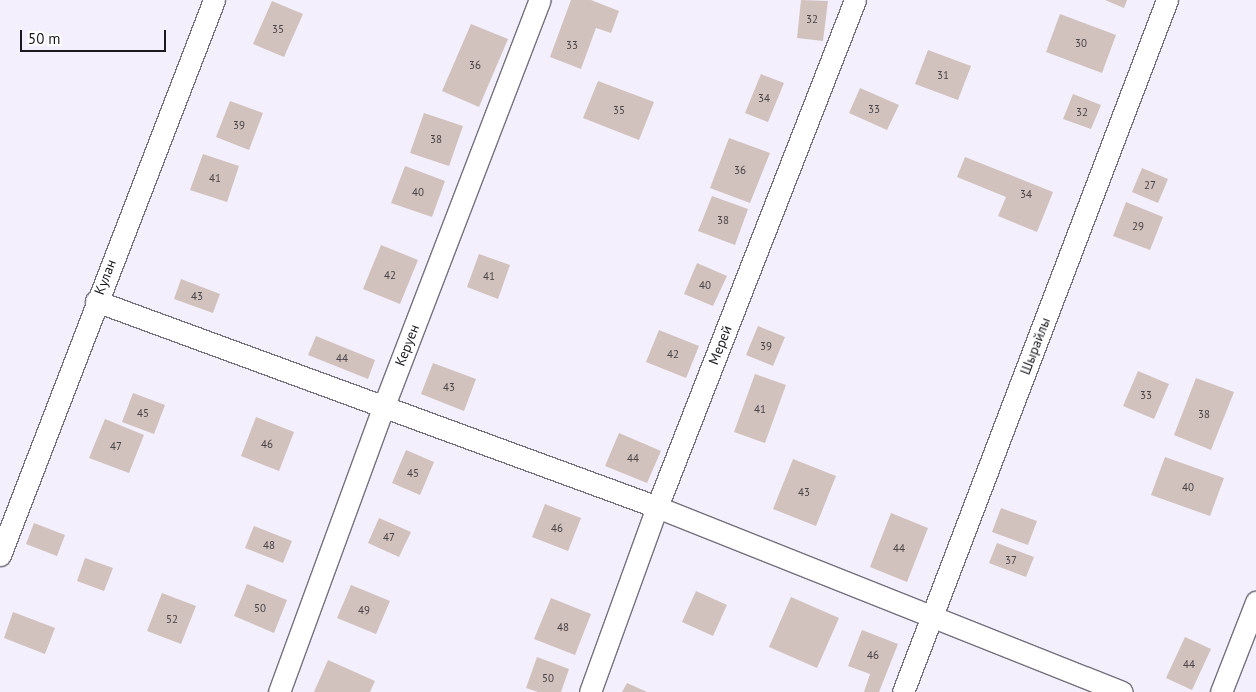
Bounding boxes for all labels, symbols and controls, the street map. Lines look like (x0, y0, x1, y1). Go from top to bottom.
house number: 32 (806, 12, 818, 26)
scale bar (22, 20, 169, 52)
house number: 35 (272, 22, 284, 36)
text: 50 m (28, 29, 61, 48)
house number: 30 (1075, 36, 1087, 50)
house number: 33 (566, 38, 578, 52)
house number: 36 (469, 58, 481, 72)
house number: 31 (937, 68, 949, 82)
house number: 34 (758, 91, 770, 105)
house number: 33 (868, 102, 880, 116)
house number: 35 (613, 103, 625, 117)
house number: 32 (1076, 105, 1088, 119)
house number: 39 (233, 118, 245, 132)
house number: 38 (430, 132, 442, 146)
house number: 36 (734, 163, 746, 177)
house number: 41 (209, 171, 221, 185)
house number: 27 (1144, 178, 1156, 192)
house number: 40 (412, 185, 424, 199)
house number: 34 (1020, 187, 1032, 201)
house number: 38 (717, 213, 729, 227)
house number: 29 (1132, 219, 1144, 233)
street label: Кулан (91, 257, 119, 297)
house number: 42 (384, 268, 396, 282)
house number: 41 (483, 269, 495, 283)
house number: 40 (699, 278, 711, 292)
house number: 43 (191, 289, 203, 303)
street label: Шырайлы (1016, 315, 1054, 377)
street label: Керуен (391, 322, 423, 368)
street label: Мерей (705, 323, 735, 367)
house number: 39 (760, 339, 772, 353)
house number: 42 (667, 347, 679, 361)
house number: 44 (336, 351, 348, 365)
house number: 43 (443, 380, 455, 394)
house number: 33 (1140, 388, 1152, 402)
house number: 41 (754, 402, 766, 416)
house number: 45 (137, 406, 149, 420)
house number: 38 (1198, 407, 1210, 421)
house number: 46 (261, 437, 273, 451)
house number: 47 (110, 439, 122, 453)
house number: 44 (627, 451, 639, 465)
house number: 45 (407, 466, 419, 480)
house number: 40 (1182, 480, 1194, 494)
house number: 43 (798, 485, 810, 499)
house number: 46 (551, 521, 563, 535)
house number: 47 (383, 530, 395, 544)
house number: 48 (263, 538, 275, 552)
house number: 44 (893, 541, 905, 555)
house number: 37 (1005, 553, 1017, 567)
house number: 50 (254, 601, 266, 615)
house number: 49 (358, 603, 370, 617)
house number: 52 (166, 612, 178, 626)
house number: 48 (557, 620, 569, 634)
house number: 46 (867, 648, 879, 662)
house number: 44 (1183, 657, 1195, 671)
house number: 50 (542, 671, 554, 685)

